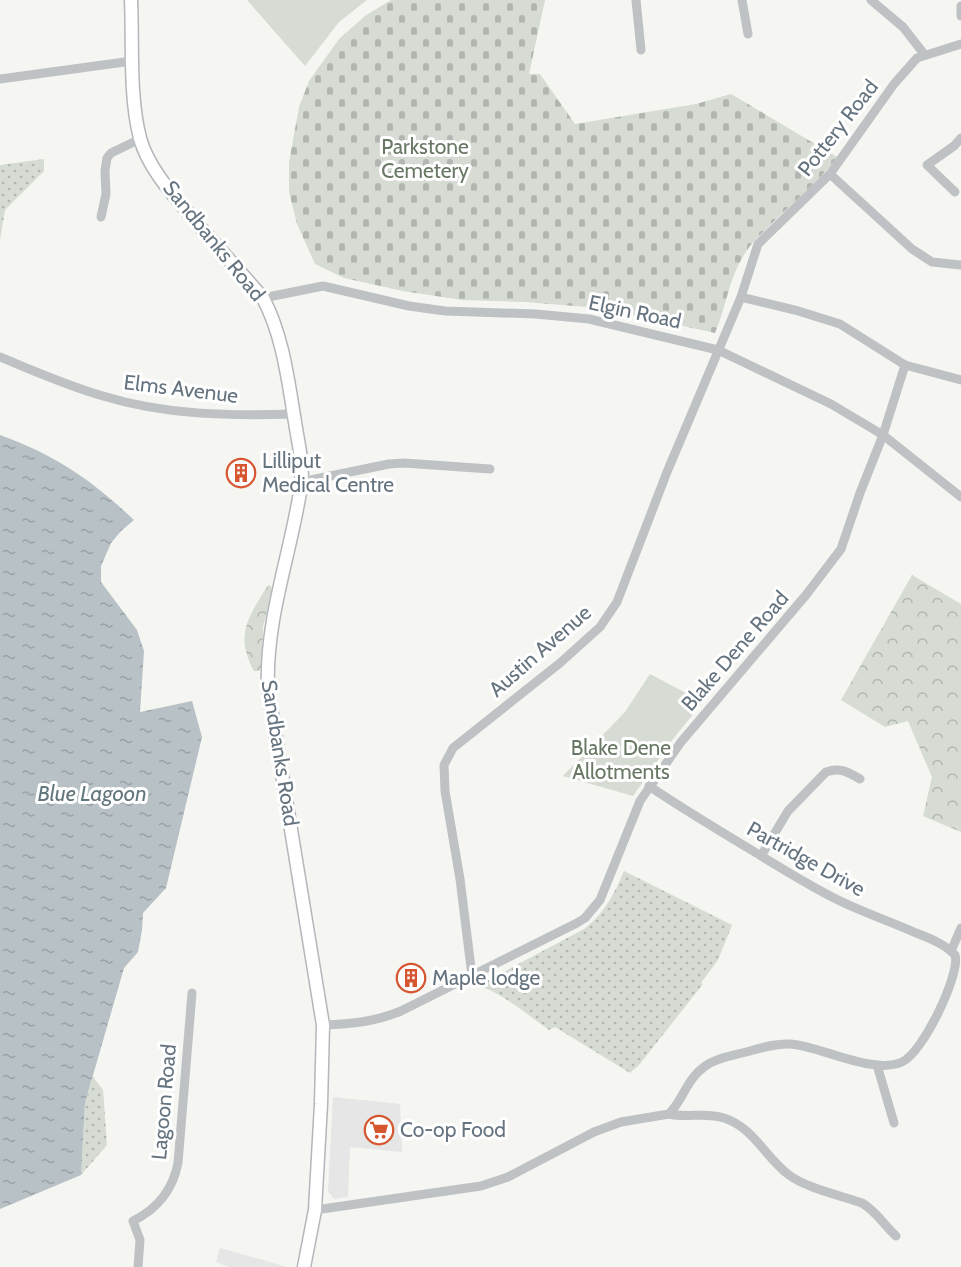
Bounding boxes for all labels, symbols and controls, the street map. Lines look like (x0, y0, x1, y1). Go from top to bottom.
street label: Pottery Road (792, 74, 883, 181)
park label: Parkstone Cemetery (381, 134, 469, 183)
street label: Sandbanks Road (158, 175, 271, 306)
street label: Elgin Road (587, 290, 684, 334)
street label: Elms Avenue (122, 369, 240, 408)
place label: Lilliput Medical Centre (262, 448, 394, 497)
building icon: Lilliput Medical Centre (225, 457, 257, 489)
street label: Blake Dene Road (676, 586, 793, 716)
street label: Austin Avenue (484, 599, 596, 702)
street label: Sandbanks Road (257, 678, 304, 828)
park label: Blake Dene Allotments (571, 735, 671, 784)
water label: Blue Lagoon (38, 780, 146, 807)
street label: Partridge Drive (743, 816, 870, 901)
building icon: Maple lodge (395, 962, 427, 994)
place label: Maple lodge (432, 965, 541, 990)
street label: Lagoon Road (146, 1043, 181, 1161)
supermarket icon: Co-op Food (363, 1114, 395, 1146)
place label: Co-op Food (400, 1117, 506, 1142)

